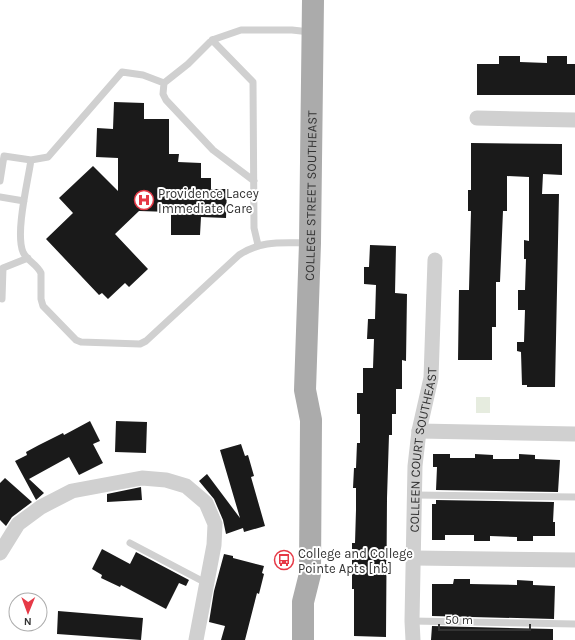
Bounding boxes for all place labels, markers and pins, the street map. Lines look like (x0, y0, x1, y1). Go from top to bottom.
place label: Providence Lacey Immediate Care (158, 186, 259, 216)
hospital icon: Providence Lacey Immediate Care (133, 189, 155, 211)
place label: College and College Pointe Apts [nb] (298, 546, 413, 576)
bus stop icon: College and College Pointe Apts [nb] (273, 549, 295, 571)

